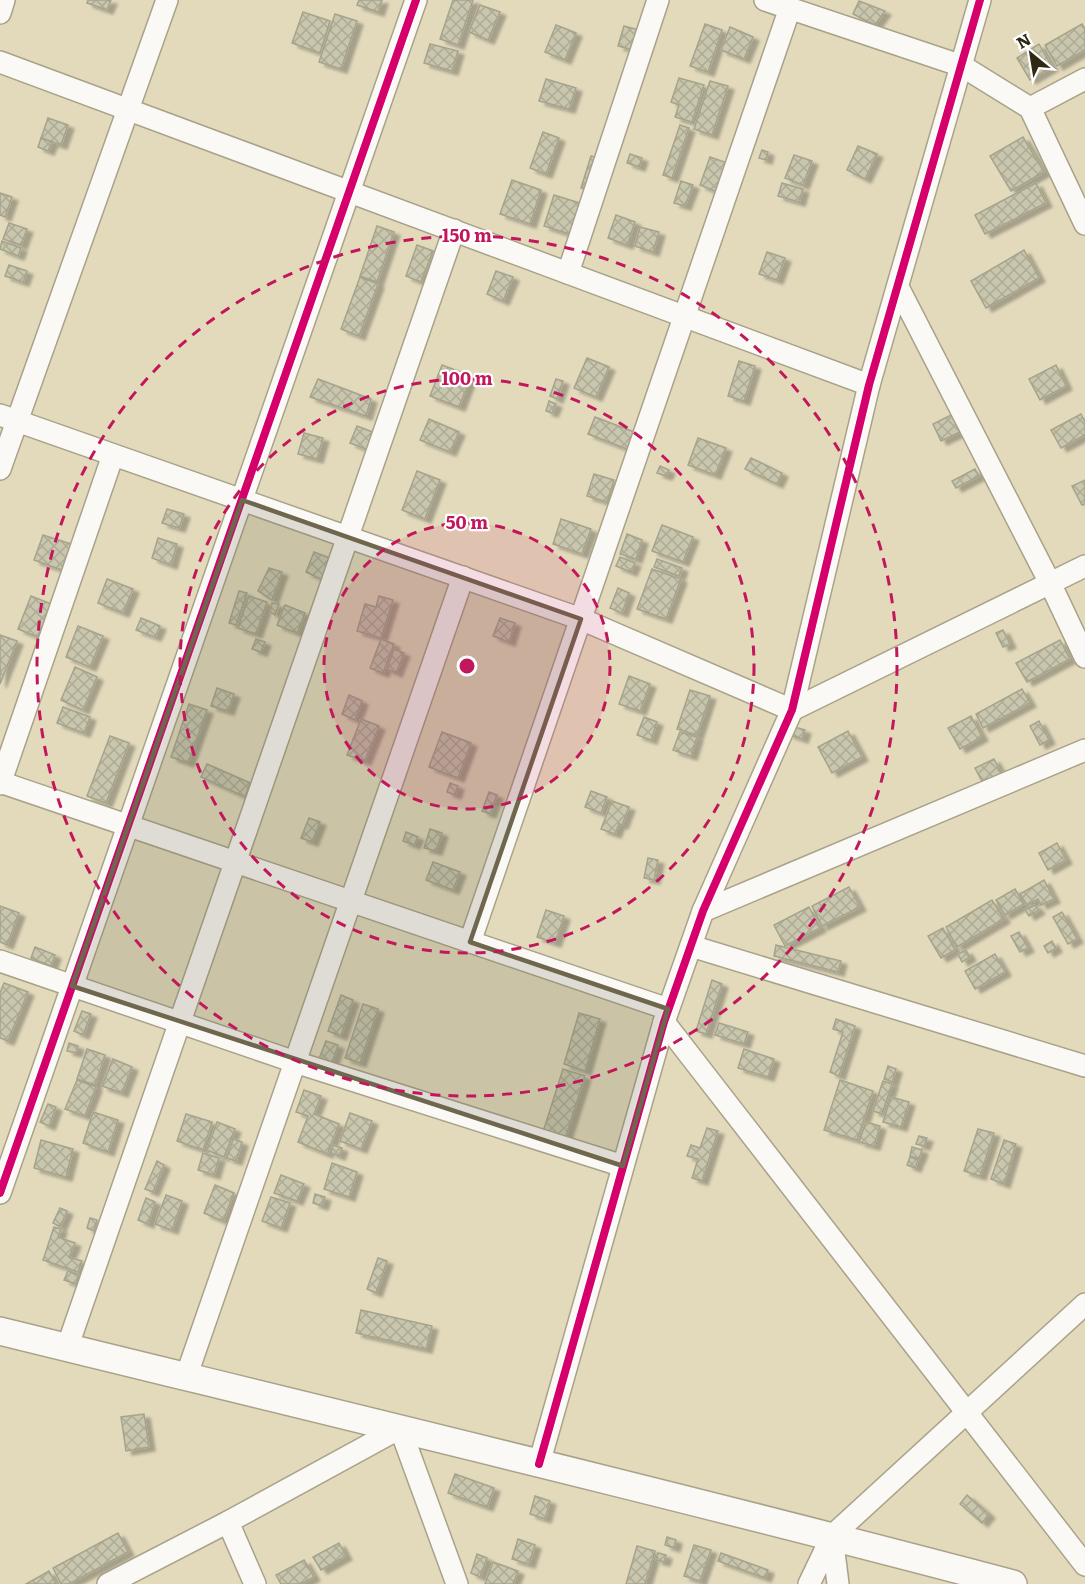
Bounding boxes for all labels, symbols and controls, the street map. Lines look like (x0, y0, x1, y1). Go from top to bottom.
north arrow (1001, 24, 1061, 84)
text: N (1011, 26, 1035, 54)
text: 150 m (442, 221, 492, 248)
text: 100 m (441, 364, 493, 391)
text: 50 m (446, 508, 488, 535)
centre of rings (457, 656, 477, 676)

